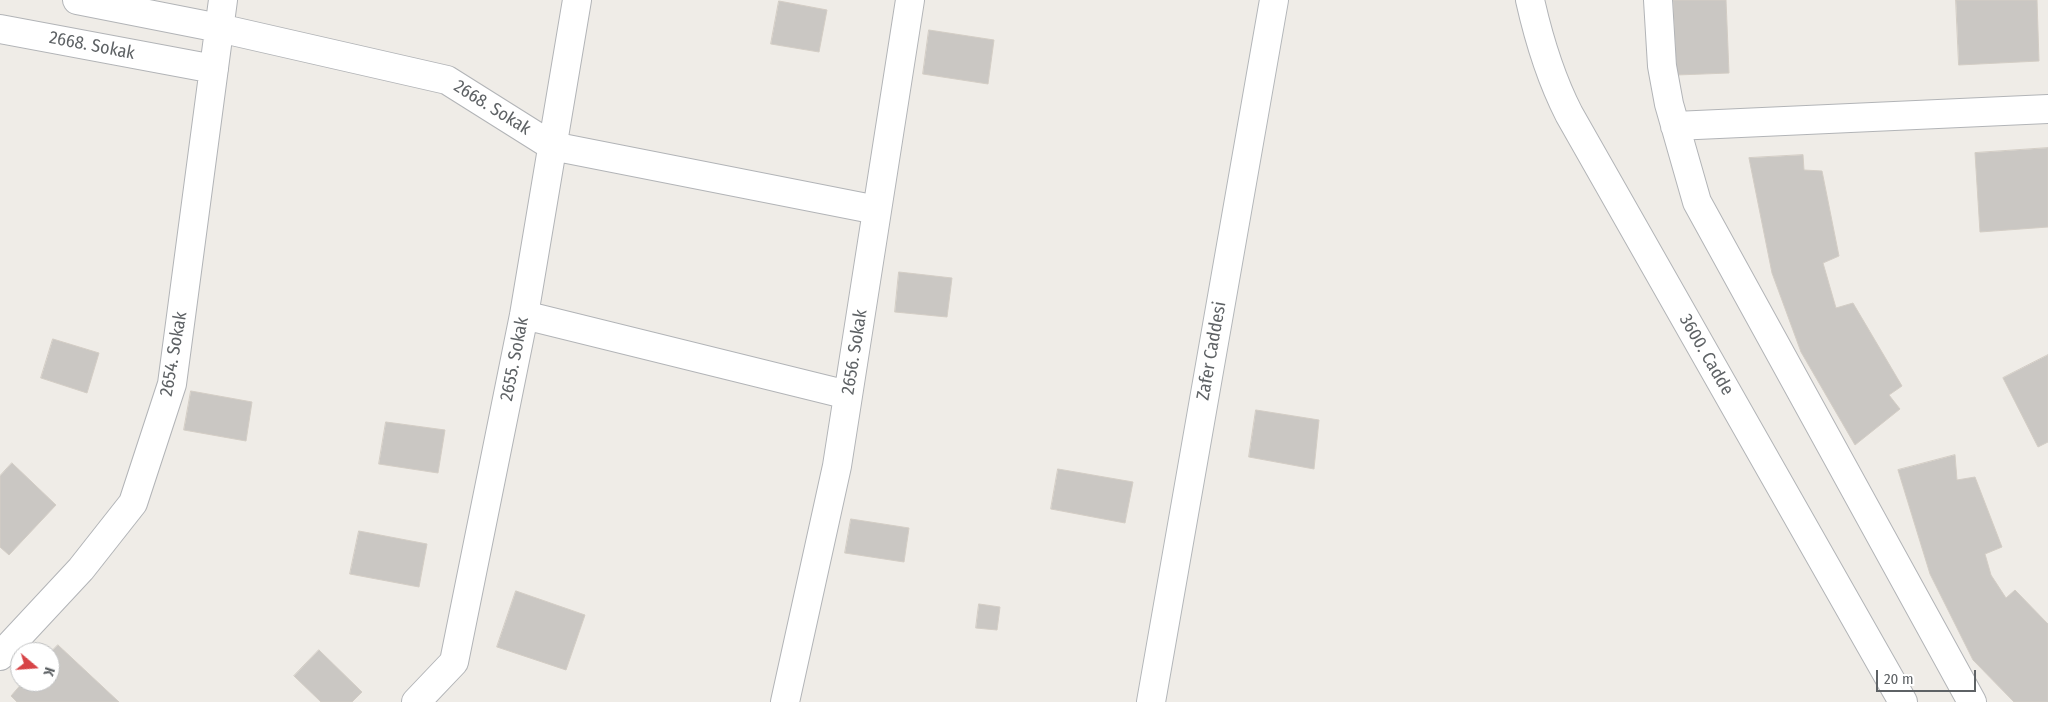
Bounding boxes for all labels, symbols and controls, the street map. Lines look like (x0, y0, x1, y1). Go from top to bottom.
street label: 2668. Sokak (47, 27, 137, 65)
street label: 2668. Sokak (450, 76, 534, 140)
street label: Zafer Caddesi (1193, 300, 1231, 402)
street label: 2656. Sokak (838, 308, 872, 396)
street label: 2654. Sokak (156, 310, 192, 398)
street label: 3600. Cadde (1674, 311, 1738, 399)
street label: 2655. Sokak (496, 315, 534, 403)
north arrow (10, 642, 60, 692)
scale bar (1878, 660, 1978, 692)
text: K (39, 665, 58, 678)
text: 20 m (1884, 670, 1914, 688)

